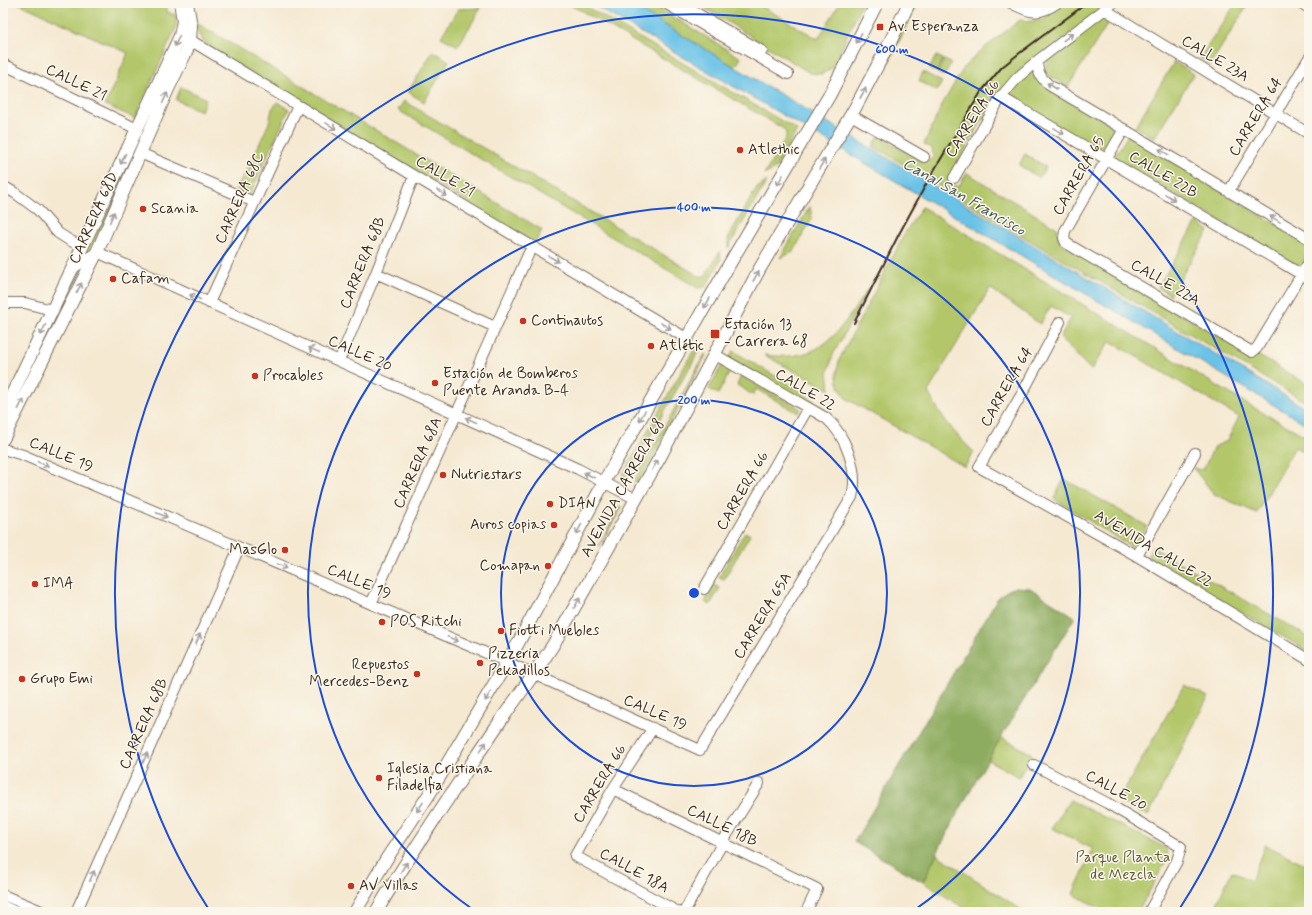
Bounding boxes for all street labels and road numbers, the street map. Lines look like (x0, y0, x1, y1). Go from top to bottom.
street label: CALLE 23A (1178, 31, 1252, 87)
street label: CALLE 21 (42, 60, 110, 106)
street label: CARRERA 64 (1224, 74, 1288, 160)
street label: CARRERA 66 (941, 76, 1005, 162)
street label: CARRERA 65 (1048, 133, 1110, 219)
street label: CALLE 22B (1125, 147, 1201, 203)
street label: CARRERA 68C (211, 148, 269, 247)
street label: CALLE 21 (412, 152, 478, 202)
street label: CARRERA 68D (65, 169, 123, 267)
street label: CARRERA 68B (335, 214, 391, 312)
street label: CALLE 22A (1127, 255, 1203, 311)
street label: CALLE 20 (325, 331, 395, 377)
street label: CARRERA 64 (976, 343, 1038, 431)
street label: CALLE 22 (771, 364, 839, 416)
street label: CARRERA 68A (389, 414, 447, 512)
street label: AVENIDA CARRERA 68 (577, 415, 669, 561)
street label: CALLE 19 (26, 433, 96, 477)
street label: CARRERA 66 (712, 448, 774, 534)
street label: AVENIDA CALLE 22 (1090, 506, 1216, 592)
street label: CALLE 19 (324, 560, 394, 604)
street label: CARRERA 65A (729, 569, 797, 663)
street label: CARRERA 68B (115, 675, 173, 773)
street label: CALLE 19 (620, 690, 690, 736)
street label: CARRERA 66 (569, 741, 631, 827)
street label: CALLE 20 (1081, 766, 1151, 816)
street label: CALLE 18B (683, 800, 761, 852)
street label: CALLE 18A (596, 844, 672, 898)

